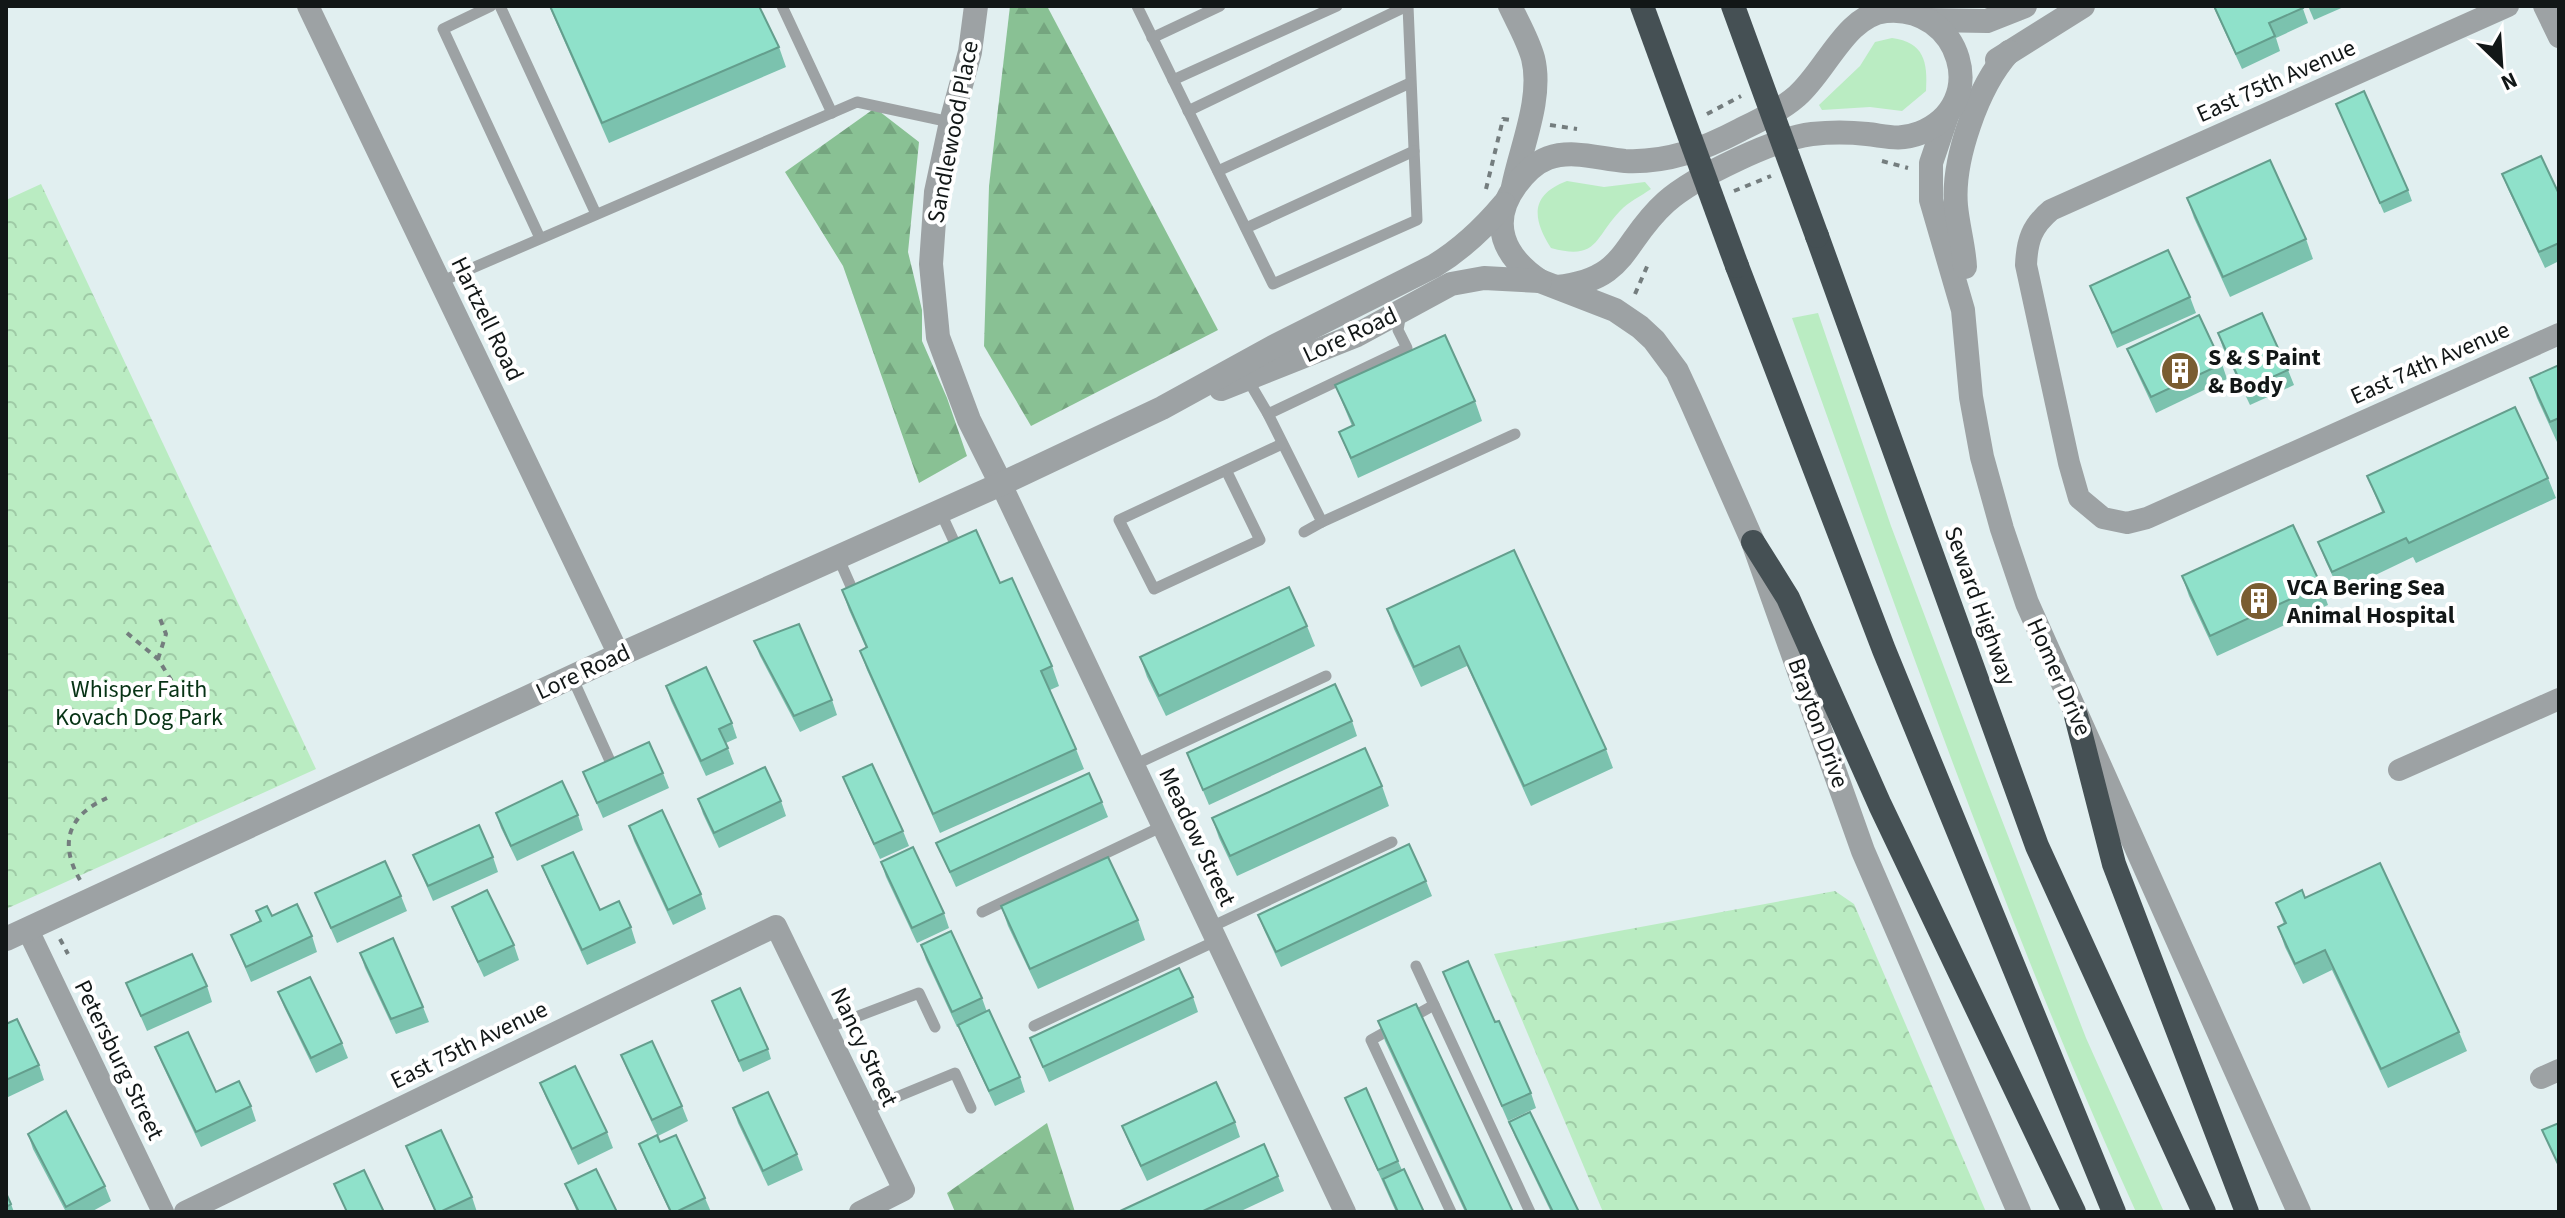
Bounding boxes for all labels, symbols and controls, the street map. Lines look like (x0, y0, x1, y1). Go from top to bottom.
north arrow (2461, 24, 2541, 104)
street label: East 75th Avenue (2191, 30, 2361, 132)
street label: Sandlewood Place (918, 38, 988, 226)
text: N (2496, 64, 2522, 99)
street label: Hartzell Road (442, 251, 532, 387)
street label: Lore Road (1297, 298, 1403, 372)
street label: East 74th Avenue (2345, 312, 2515, 414)
place label: S & S Paint & Body (2208, 340, 2321, 403)
building icon: S & S Paint & Body (2159, 350, 2201, 392)
street label: Seward Highway (1935, 521, 2025, 691)
place label: VCA Bering Sea Animal Hospital (2286, 570, 2455, 633)
building icon: VCA Bering Sea Animal Hospital (2238, 580, 2280, 622)
street label: Homer Drive (2017, 613, 2101, 741)
street label: Lore Road (530, 635, 636, 709)
street label: Brayton Drive (1778, 653, 1858, 793)
park label: Whisper Faith Kovach Dog Park (55, 672, 223, 735)
street label: Meadow Street (1150, 762, 1244, 912)
street label: Petersburg Street (65, 974, 173, 1146)
street label: Nancy Street (821, 982, 907, 1112)
street label: East 75th Avenue (384, 992, 554, 1098)

